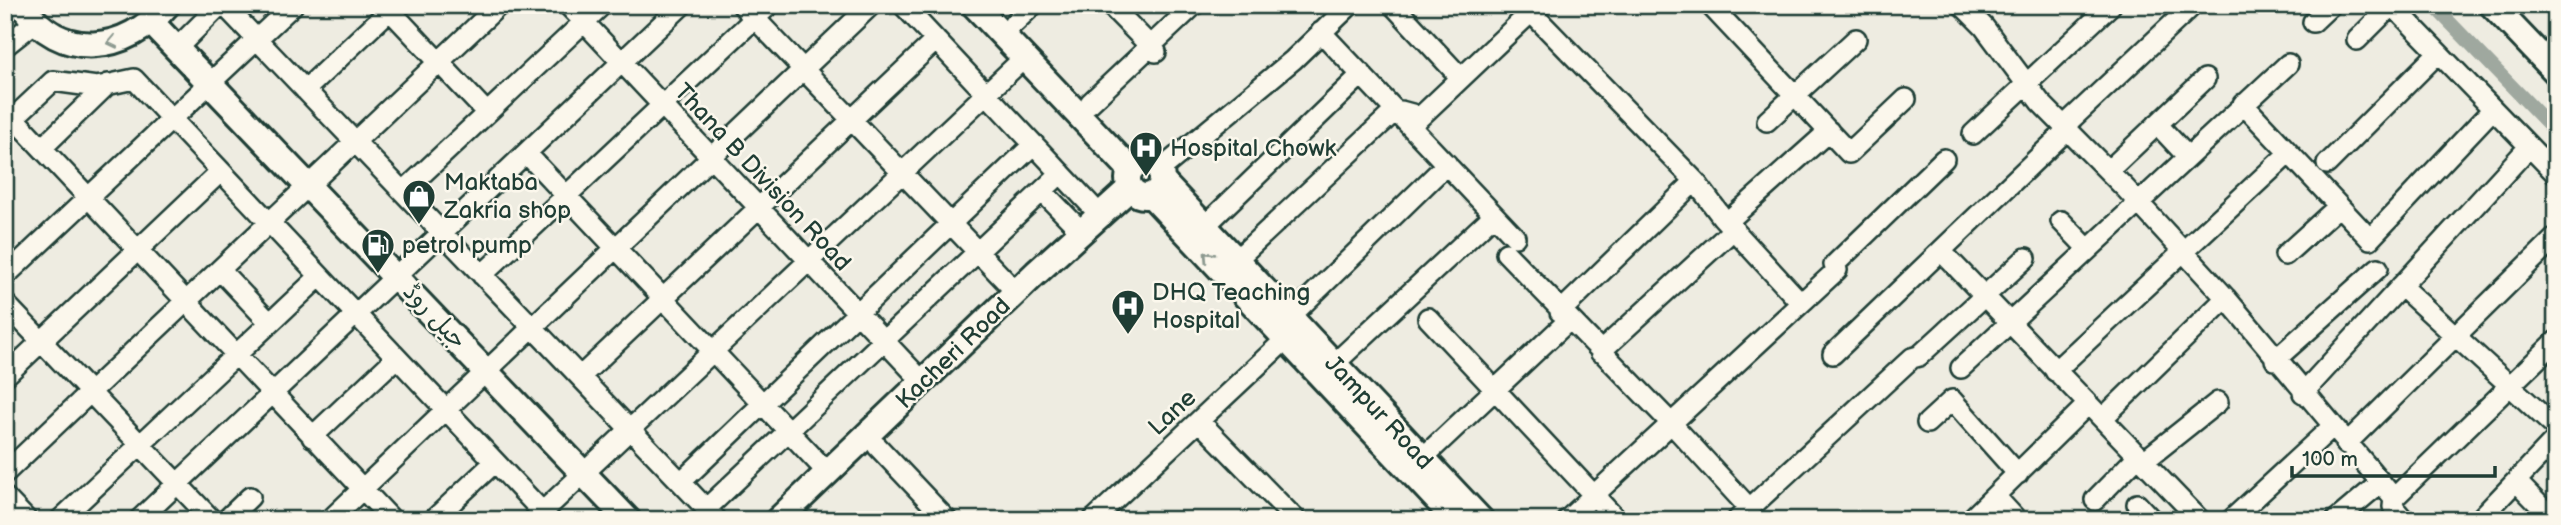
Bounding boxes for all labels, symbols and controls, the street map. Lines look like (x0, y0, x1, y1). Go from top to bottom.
one-way arrow (106, 33, 118, 48)
street label: Thana B Division Road (668, 78, 857, 277)
hospital icon: Hospital Chowk (1127, 129, 1165, 178)
place label: Hospital Chowk (1170, 134, 1337, 163)
place label: Maktaba Zakria shop (443, 168, 571, 225)
shop icon: Maktaba Zakria shop (400, 177, 438, 226)
fuel station icon: petrol pump (359, 226, 397, 275)
place label: petrol pump (402, 231, 532, 260)
one-way arrow (1203, 251, 1216, 264)
street label: جیل روڈ (397, 277, 472, 355)
place label: DHQ Teaching Hospital (1152, 278, 1310, 335)
hospital icon: DHQ Teaching Hospital (1109, 287, 1147, 336)
street label: Kacheri Road (890, 292, 1017, 415)
street label: Jampur Road (1318, 349, 1439, 476)
street label: Lane (1143, 383, 1202, 442)
scale bar (2292, 434, 2494, 478)
text: 100 m (2302, 447, 2358, 472)

